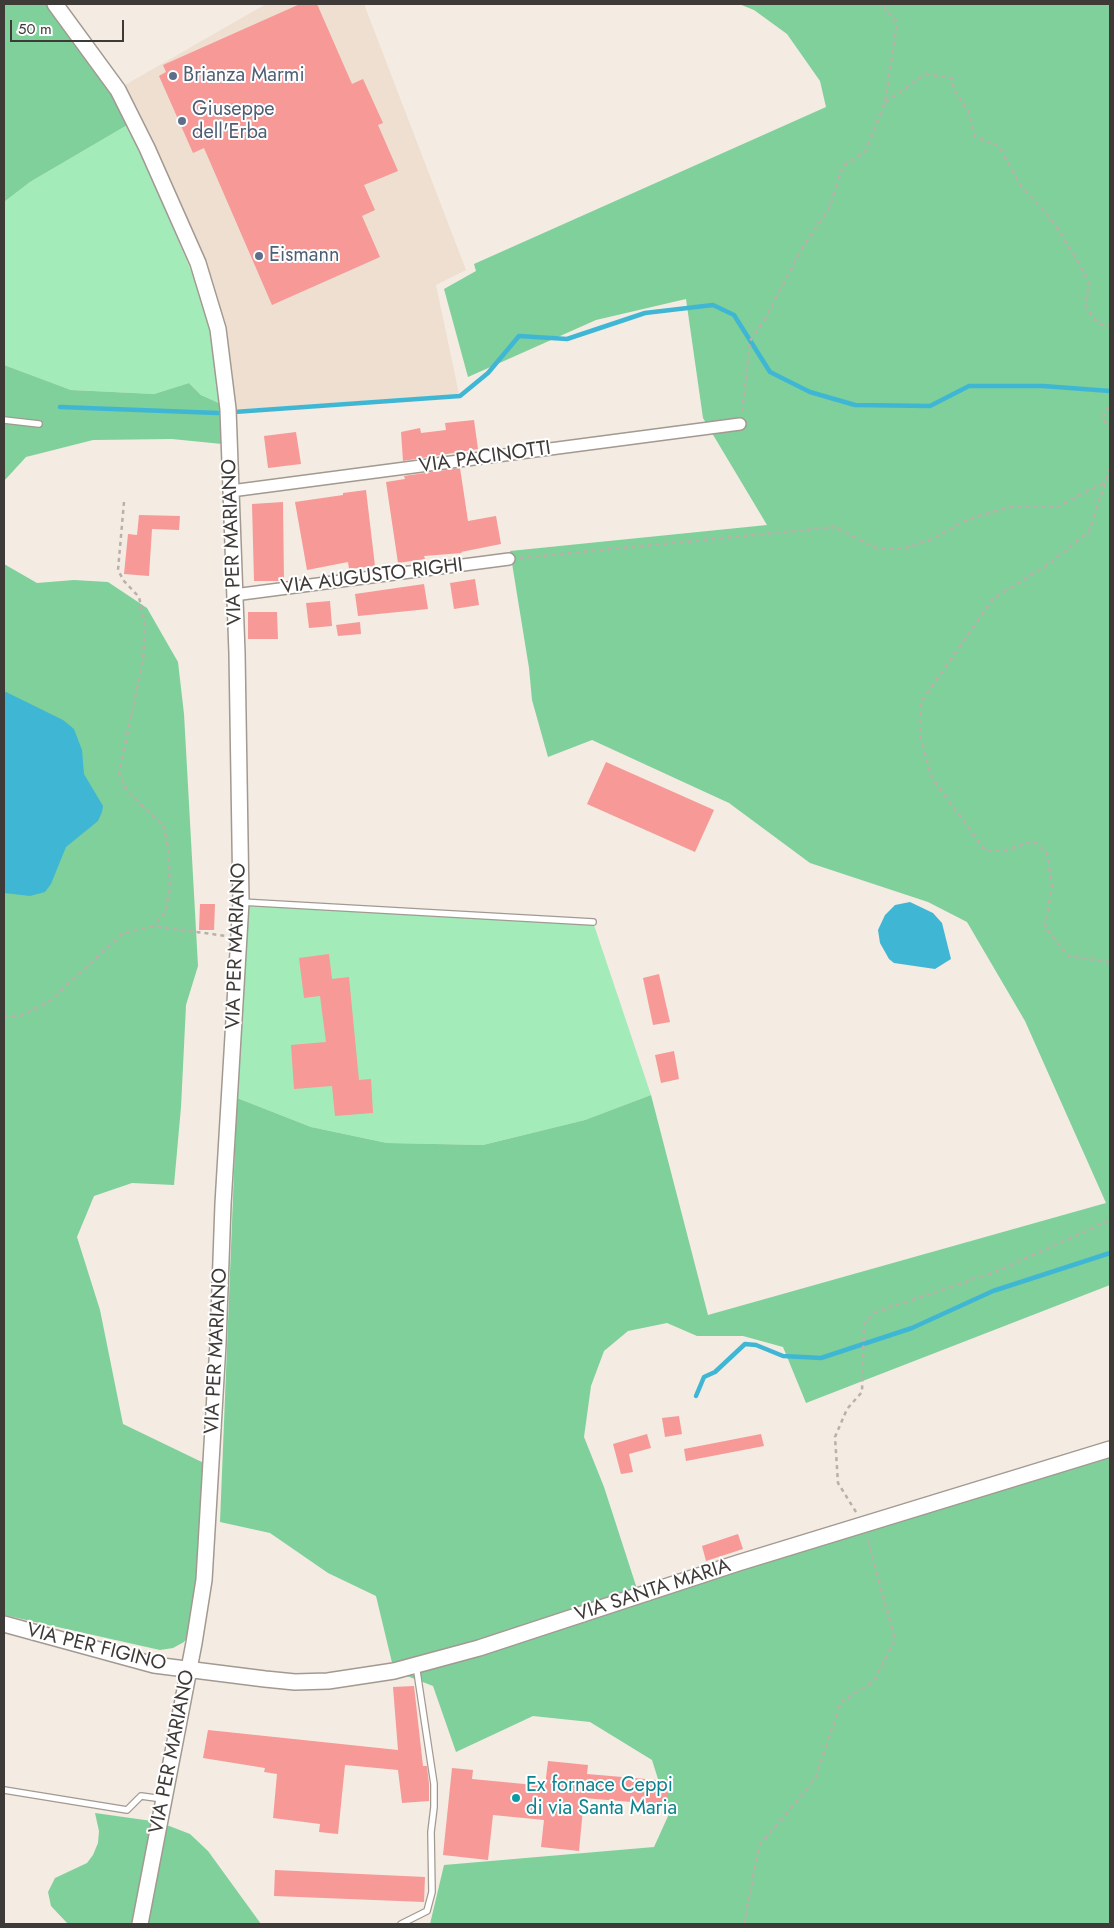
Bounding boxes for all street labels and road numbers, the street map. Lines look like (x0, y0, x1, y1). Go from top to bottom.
street label: VIA PACINOTTI (418, 437, 552, 479)
street label: VIA PER MARIANO (218, 458, 248, 626)
street label: VIA AUGUSTO RIGHI (280, 554, 464, 600)
street label: VIA PER MARIANO (222, 862, 252, 1030)
street label: VIA PER MARIANO (201, 1267, 233, 1435)
street label: VIA SANTA MARIA (572, 1555, 734, 1627)
street label: VIA PER FIGINO (24, 1619, 168, 1677)
street label: VIA PER MARIANO (145, 1668, 201, 1836)

